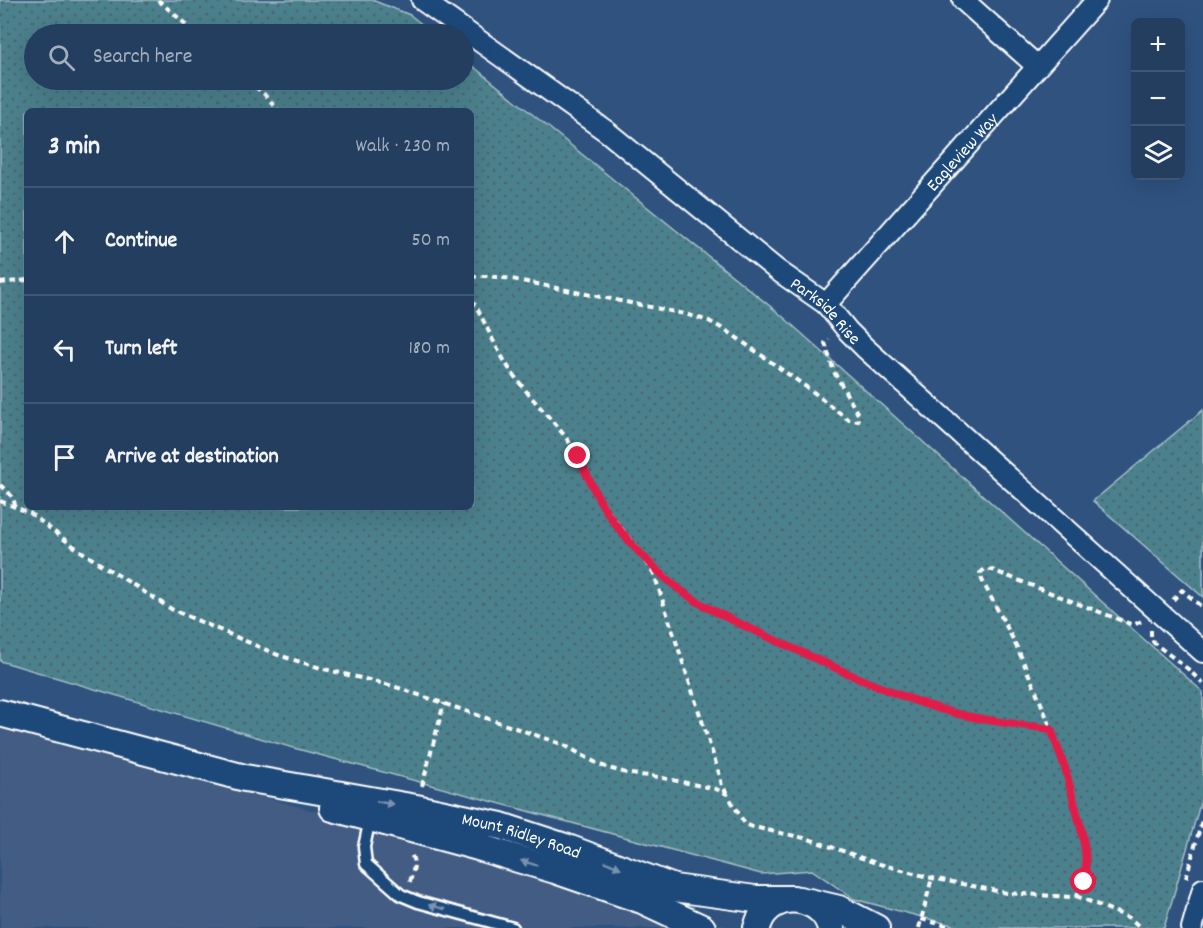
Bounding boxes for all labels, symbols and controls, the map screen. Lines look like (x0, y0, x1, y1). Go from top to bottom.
map controls (1131, 18, 1185, 180)
button: + (1131, 18, 1185, 72)
search box (24, 24, 474, 90)
icon: search (45, 41, 78, 74)
text: Search here (93, 42, 192, 73)
button: − (1131, 72, 1185, 126)
street label: Eagleview Way (922, 108, 1006, 198)
button: layers (1131, 126, 1185, 180)
text: 3 min (48, 129, 100, 166)
text: Walk · 230 m (356, 133, 450, 161)
icon: ahead (48, 225, 81, 258)
text: Continue (105, 226, 177, 257)
text: 50 m (412, 227, 450, 255)
street label: Parkside Rise (784, 273, 865, 352)
icon: left (48, 333, 81, 366)
text: Turn left (105, 334, 177, 365)
text: 180 m (408, 335, 450, 363)
icon: arrive (48, 441, 81, 474)
text: Arrive at destination (105, 442, 279, 473)
route end (564, 442, 590, 468)
one-way arrow (376, 799, 395, 808)
street label: Mount Ridley Road (459, 808, 584, 867)
one-way arrow (520, 858, 538, 867)
one-way arrow (604, 861, 622, 870)
route start (1070, 868, 1096, 894)
one-way arrow (428, 902, 446, 912)

